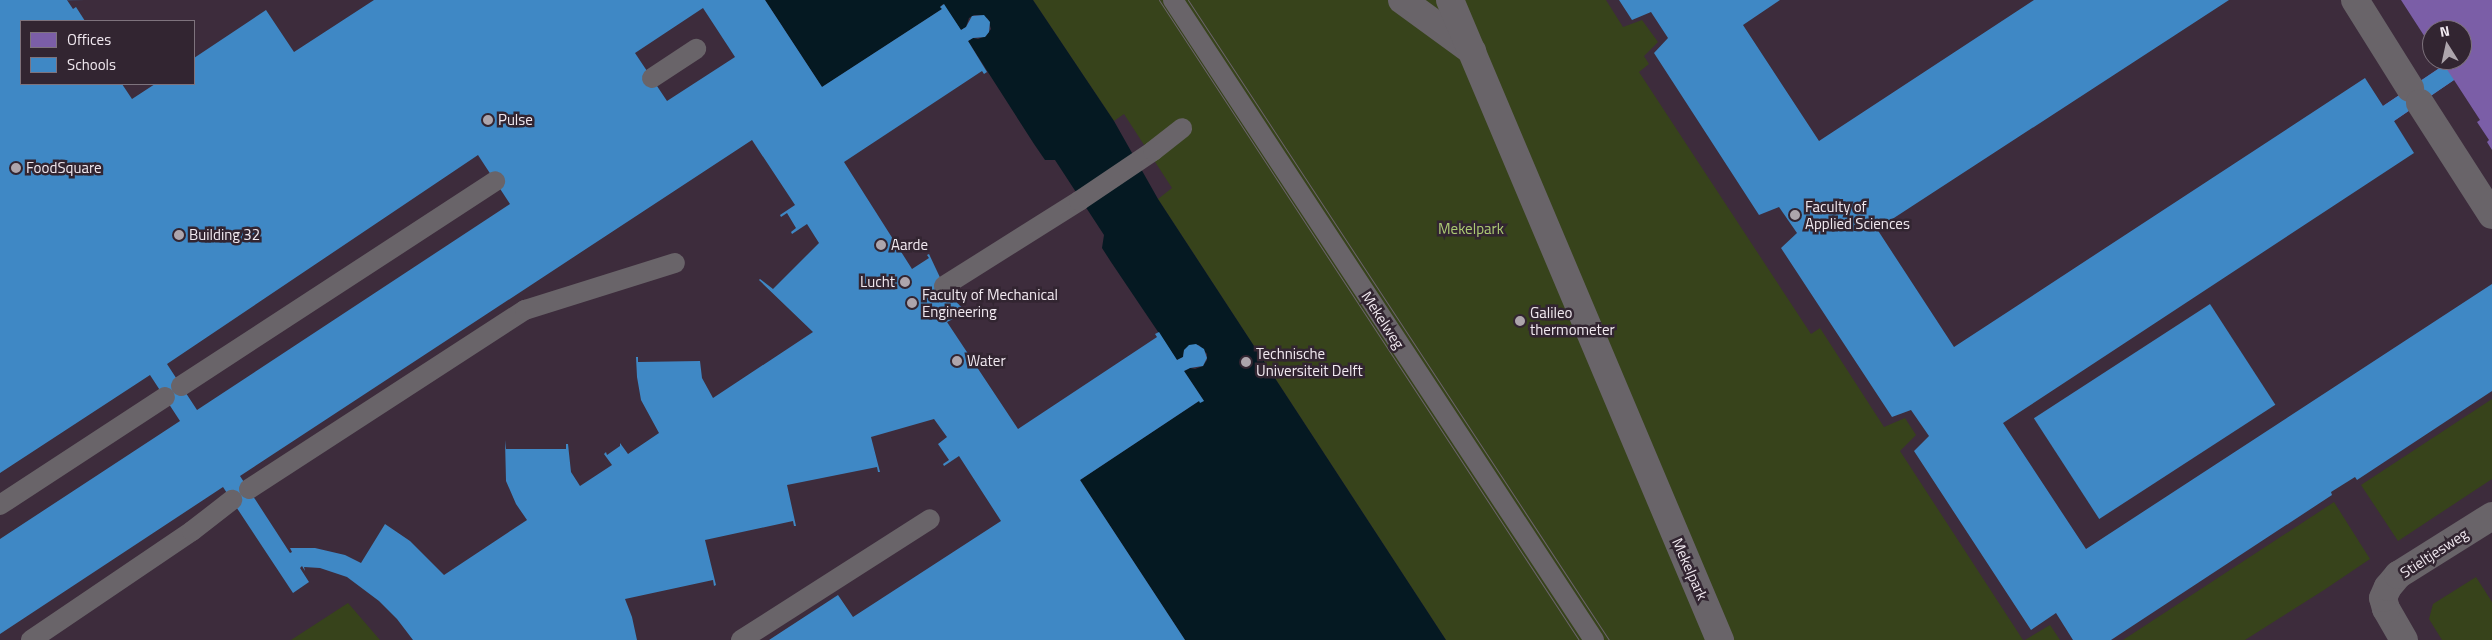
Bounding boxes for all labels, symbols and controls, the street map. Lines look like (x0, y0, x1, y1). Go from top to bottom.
legend (20, 20, 195, 85)
north arrow (2422, 20, 2472, 70)
text: N (2438, 20, 2451, 42)
text: Offices (67, 28, 111, 51)
text: Schools (67, 53, 116, 76)
place label: Pulse (498, 111, 533, 129)
marker: Pulse (482, 114, 494, 126)
place label: FoodSquare (26, 159, 102, 177)
marker: FoodSquare (10, 162, 22, 174)
place label: Faculty of Applied Sciences (1805, 197, 1910, 232)
marker: Faculty of Applied Sciences (1789, 209, 1801, 221)
park label: Mekelpark (1438, 220, 1504, 238)
place label: Building 32 (189, 226, 260, 244)
marker: Building 32 (173, 229, 185, 241)
place label: Aarde (891, 236, 928, 254)
marker: Aarde (875, 239, 887, 251)
place label: Lucht (860, 273, 895, 291)
marker: Lucht (899, 276, 911, 288)
place label: Faculty of Mechanical Engineering (922, 285, 1058, 320)
street label: Mekelweg (1358, 288, 1408, 352)
marker: Faculty of Mechanical Engineering (906, 297, 918, 309)
place label: Galileo thermometer (1530, 303, 1615, 338)
marker: Galileo thermometer (1514, 315, 1526, 327)
place label: Technische Universiteit Delft (1256, 344, 1363, 379)
place label: Water (967, 352, 1006, 370)
marker: Water (951, 355, 963, 367)
marker: Technische Universiteit Delft (1240, 356, 1252, 368)
street label: Stieltjesweg (2397, 524, 2471, 582)
street label: Mekelpark (1668, 535, 1712, 603)

